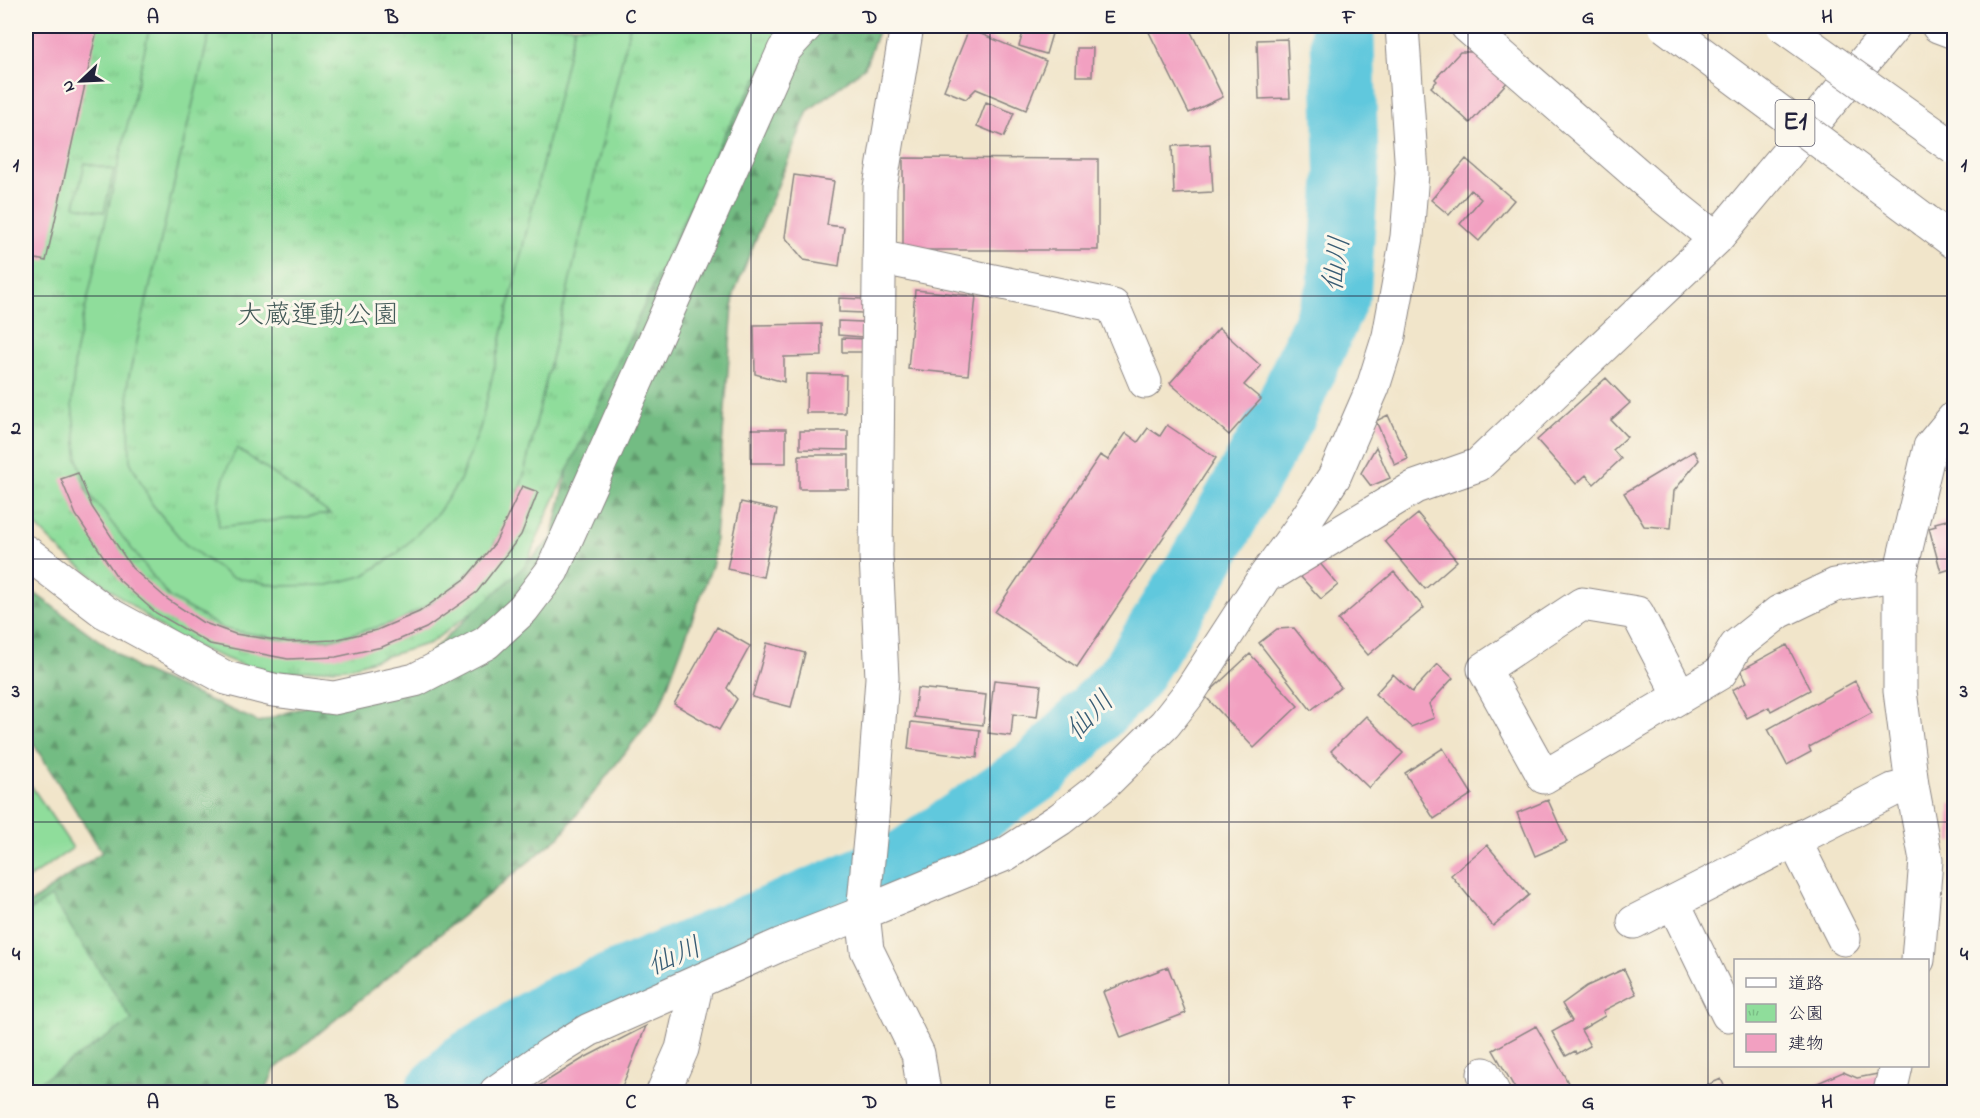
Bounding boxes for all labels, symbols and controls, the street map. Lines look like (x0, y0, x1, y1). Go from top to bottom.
text: A (147, 4, 159, 33)
text: B (384, 4, 399, 33)
text: C (626, 4, 637, 33)
text: D (862, 4, 877, 33)
text: E (1104, 4, 1116, 33)
text: F (1342, 4, 1356, 33)
text: G (1582, 4, 1595, 33)
text: H (1821, 4, 1833, 33)
north arrow (51, 51, 111, 111)
text: N (56, 76, 82, 96)
road number: E1 (1776, 100, 1814, 146)
text: 1 (13, 152, 20, 181)
text: 1 (1961, 152, 1968, 181)
water label: 仙川 (1314, 233, 1362, 295)
park label: 大蔵運動公園 (237, 297, 399, 336)
text: 2 (10, 415, 21, 444)
text: 2 (1958, 415, 1969, 444)
text: 3 (11, 678, 20, 707)
text: 3 (1959, 678, 1968, 707)
water label: 仙川 (1057, 683, 1125, 751)
water label: 仙川 (641, 928, 709, 988)
text: 4 (12, 941, 21, 970)
text: 4 (1960, 941, 1969, 970)
legend (1734, 959, 1929, 1067)
text: 道路 (1788, 972, 1824, 998)
text: 公園 (1788, 1002, 1824, 1028)
text: 建物 (1788, 1032, 1824, 1058)
text: A (147, 1089, 159, 1118)
text: B (384, 1089, 399, 1118)
text: C (626, 1089, 637, 1118)
text: D (862, 1089, 877, 1118)
text: E (1104, 1089, 1116, 1118)
text: F (1342, 1089, 1356, 1118)
text: G (1582, 1089, 1595, 1118)
text: H (1821, 1089, 1833, 1118)

